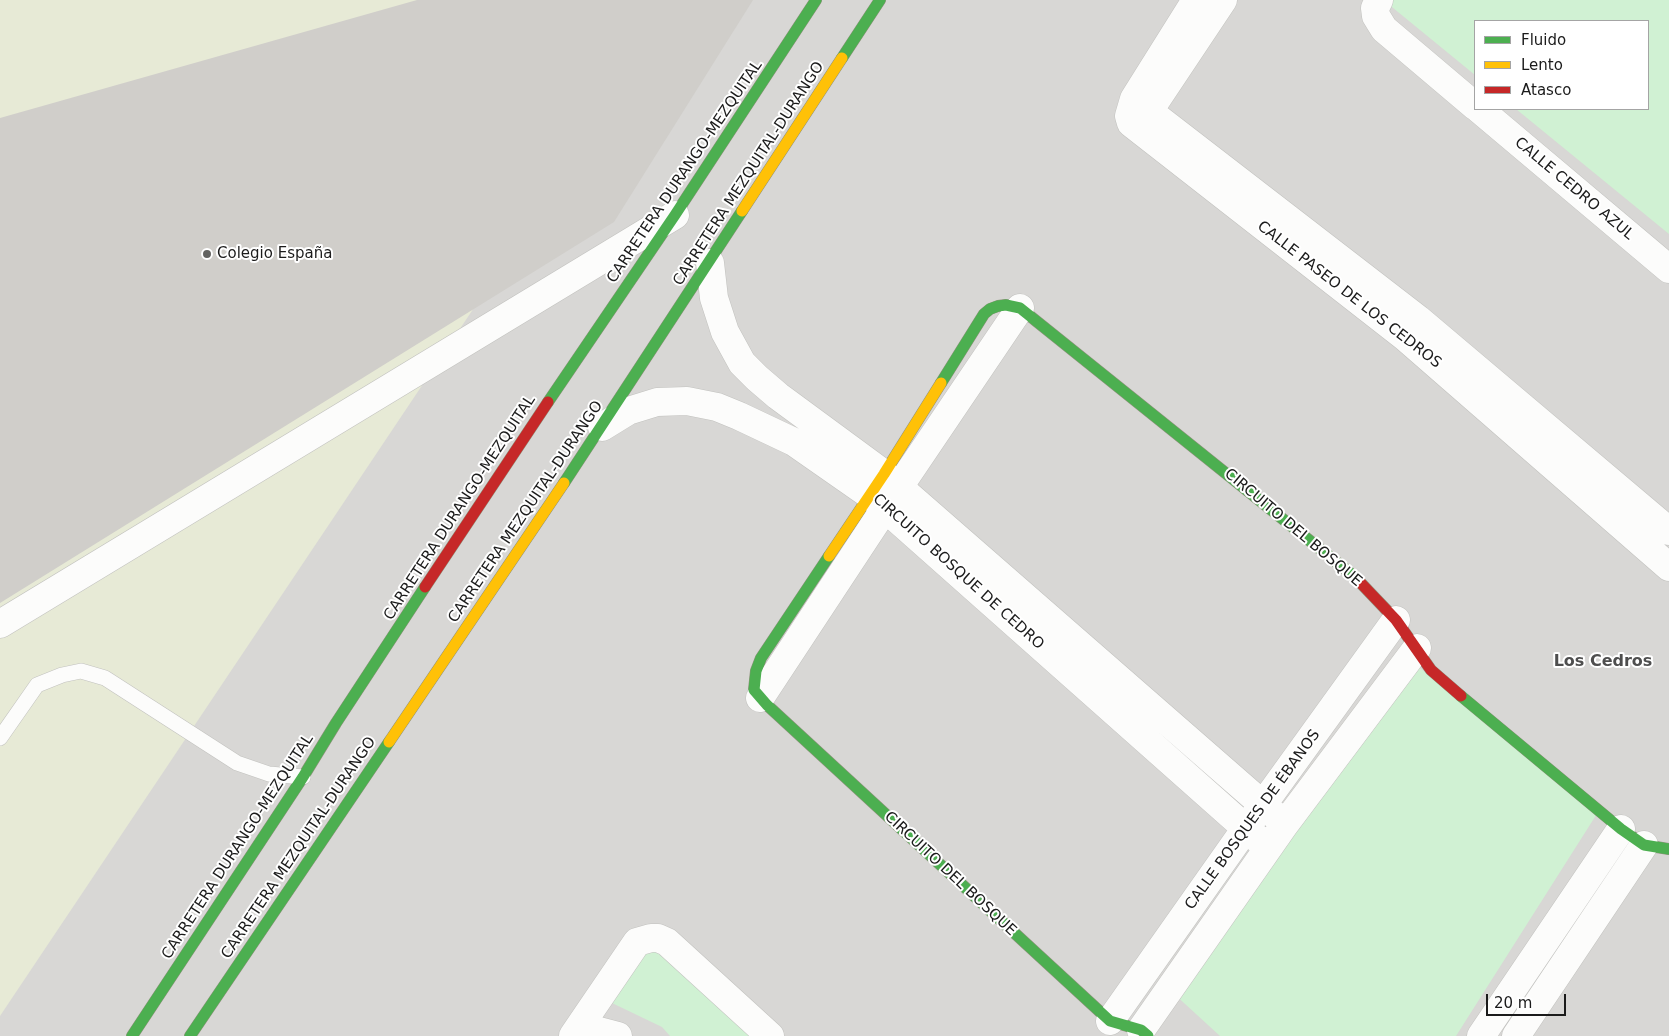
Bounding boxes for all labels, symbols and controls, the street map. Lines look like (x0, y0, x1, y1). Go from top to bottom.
legend (1474, 20, 1649, 110)
text: Fluido (1521, 31, 1566, 49)
text: Lento (1521, 56, 1563, 74)
street label: CARRETERA DURANGO-MEZQUITAL (604, 57, 766, 287)
street label: CARRETERA MEZQUITAL-DURANGO (670, 59, 828, 289)
text: Atasco (1521, 81, 1571, 99)
street label: CALLE CEDRO AZUL (1511, 134, 1637, 244)
street label: CALLE PASEO DE LOS CEDROS (1253, 218, 1445, 372)
place label: Colegio España (217, 245, 332, 263)
marker: Colegio España (201, 248, 213, 260)
street label: CARRETERA DURANGO-MEZQUITAL (381, 392, 539, 624)
street label: CARRETERA MEZQUITAL-DURANGO (445, 398, 607, 626)
street label: CIRCUITO DEL BOSQUE (1221, 465, 1365, 591)
street label: CIRCUITO BOSQUE DE CEDRO (869, 490, 1047, 654)
district label: Los Cedros (1554, 652, 1652, 672)
street label: CALLE BOSQUES DE ÉBANOS (1182, 727, 1324, 913)
street label: CARRETERA DURANGO-MEZQUITAL (159, 731, 317, 963)
street label: CARRETERA MEZQUITAL-DURANGO (218, 734, 380, 962)
street label: CIRCUITO DEL BOSQUE (880, 808, 1020, 940)
scale bar (1489, 984, 1569, 1016)
text: 20 m (1494, 994, 1532, 1012)

